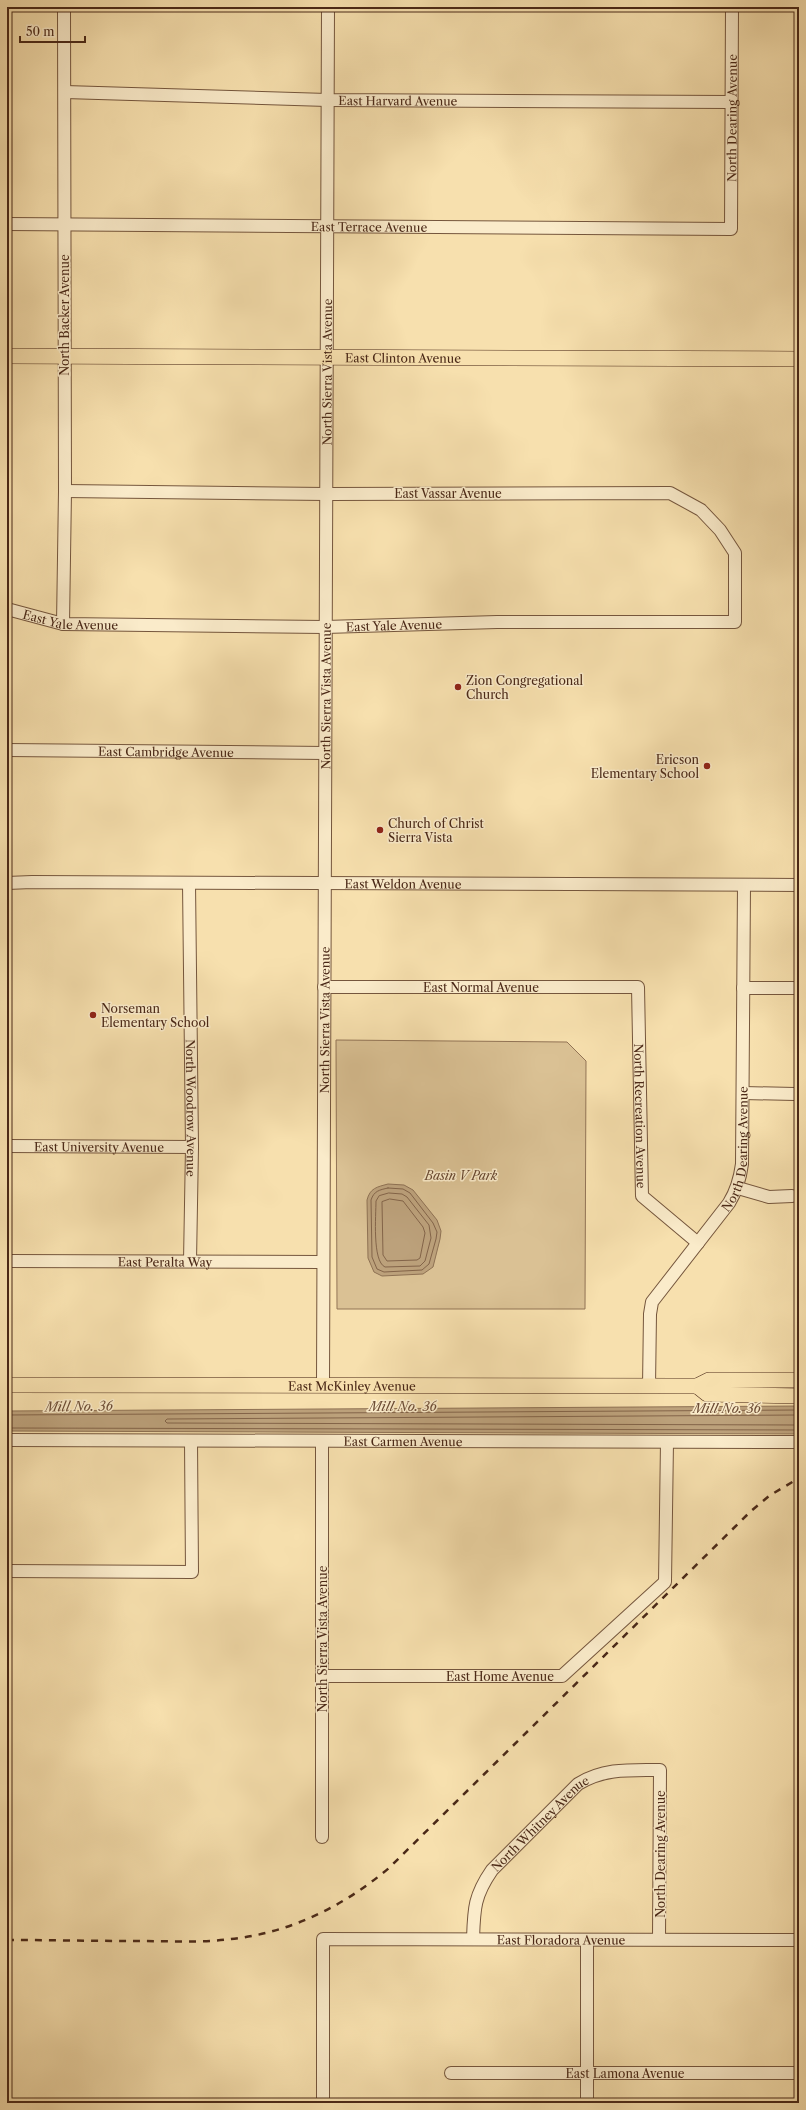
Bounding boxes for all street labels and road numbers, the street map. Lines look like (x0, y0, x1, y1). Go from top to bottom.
street label: North Dearing Avenue (724, 54, 739, 182)
street label: East Harvard Avenue (338, 93, 458, 108)
street label: East Terrace Avenue (311, 219, 428, 234)
street label: North Backer Avenue (57, 254, 72, 376)
street label: North Sierra Vista Avenue (319, 298, 334, 446)
street label: East Clinton Avenue (345, 350, 461, 365)
street label: East Vassar Avenue (394, 486, 502, 501)
street label: East Yale Avenue (21, 606, 118, 632)
street label: East Yale Avenue (346, 616, 443, 634)
street label: North Sierra Vista Avenue (318, 622, 333, 770)
street label: East Cambridge Avenue (98, 743, 234, 760)
street label: East Weldon Avenue (345, 876, 462, 891)
street label: North Sierra Vista Avenue (317, 946, 332, 1093)
street label: East Normal Avenue (423, 980, 539, 995)
street label: North Woodrow Avenue (183, 1039, 200, 1177)
street label: North Recreation Avenue (632, 1043, 649, 1189)
street label: North Dearing Avenue (718, 1086, 750, 1214)
street label: East University Avenue (34, 1139, 164, 1154)
street label: East Peralta Way (118, 1254, 213, 1269)
street label: East McKinley Avenue (288, 1378, 416, 1393)
street label: East Carmen Avenue (344, 1433, 463, 1449)
street label: North Sierra Vista Avenue (315, 1565, 330, 1712)
street label: East Home Avenue (446, 1669, 554, 1684)
street label: North Whitney Avenue (488, 1772, 591, 1874)
street label: North Dearing Avenue (653, 1790, 668, 1918)
street label: East Floradora Avenue (497, 1932, 626, 1947)
street label: East Lamona Avenue (565, 2066, 685, 2081)

